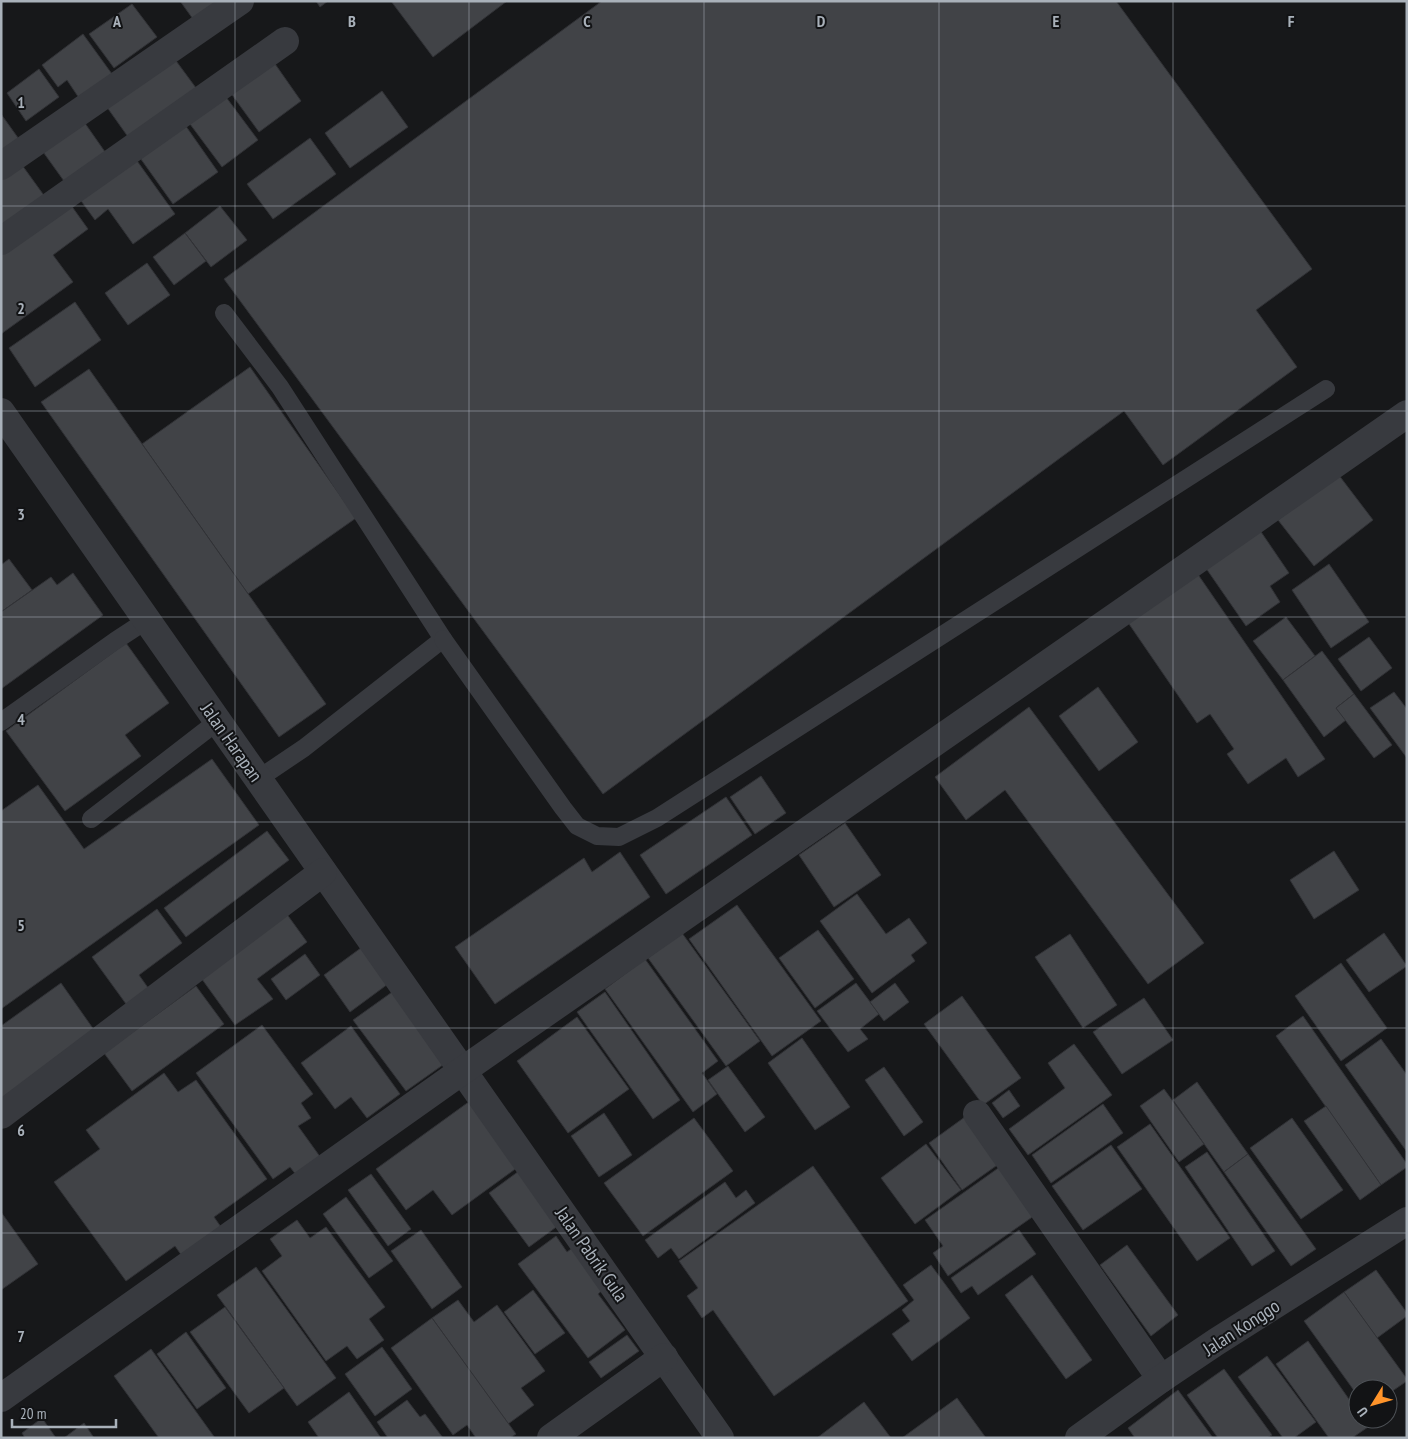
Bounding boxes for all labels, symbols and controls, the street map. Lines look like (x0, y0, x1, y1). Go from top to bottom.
text: A (112, 11, 122, 31)
text: B (348, 11, 356, 31)
text: C (583, 11, 591, 31)
text: D (817, 11, 826, 31)
text: E (1053, 11, 1060, 31)
text: F (1288, 11, 1295, 31)
text: 1 (17, 92, 25, 112)
text: 2 (17, 298, 25, 318)
text: 3 (17, 504, 25, 524)
street label: Jalan Harapan (195, 697, 268, 786)
text: 4 (17, 709, 25, 729)
text: 5 (17, 915, 25, 935)
text: 6 (17, 1120, 25, 1140)
street label: Jalan Pabrik Gula (550, 1201, 633, 1306)
street label: Jalan Konggo (1197, 1293, 1284, 1361)
text: 7 (17, 1326, 25, 1346)
north arrow (1348, 1379, 1398, 1429)
scale bar (12, 1396, 116, 1428)
text: 20 m (20, 1404, 46, 1423)
text: U (1353, 1404, 1372, 1420)

